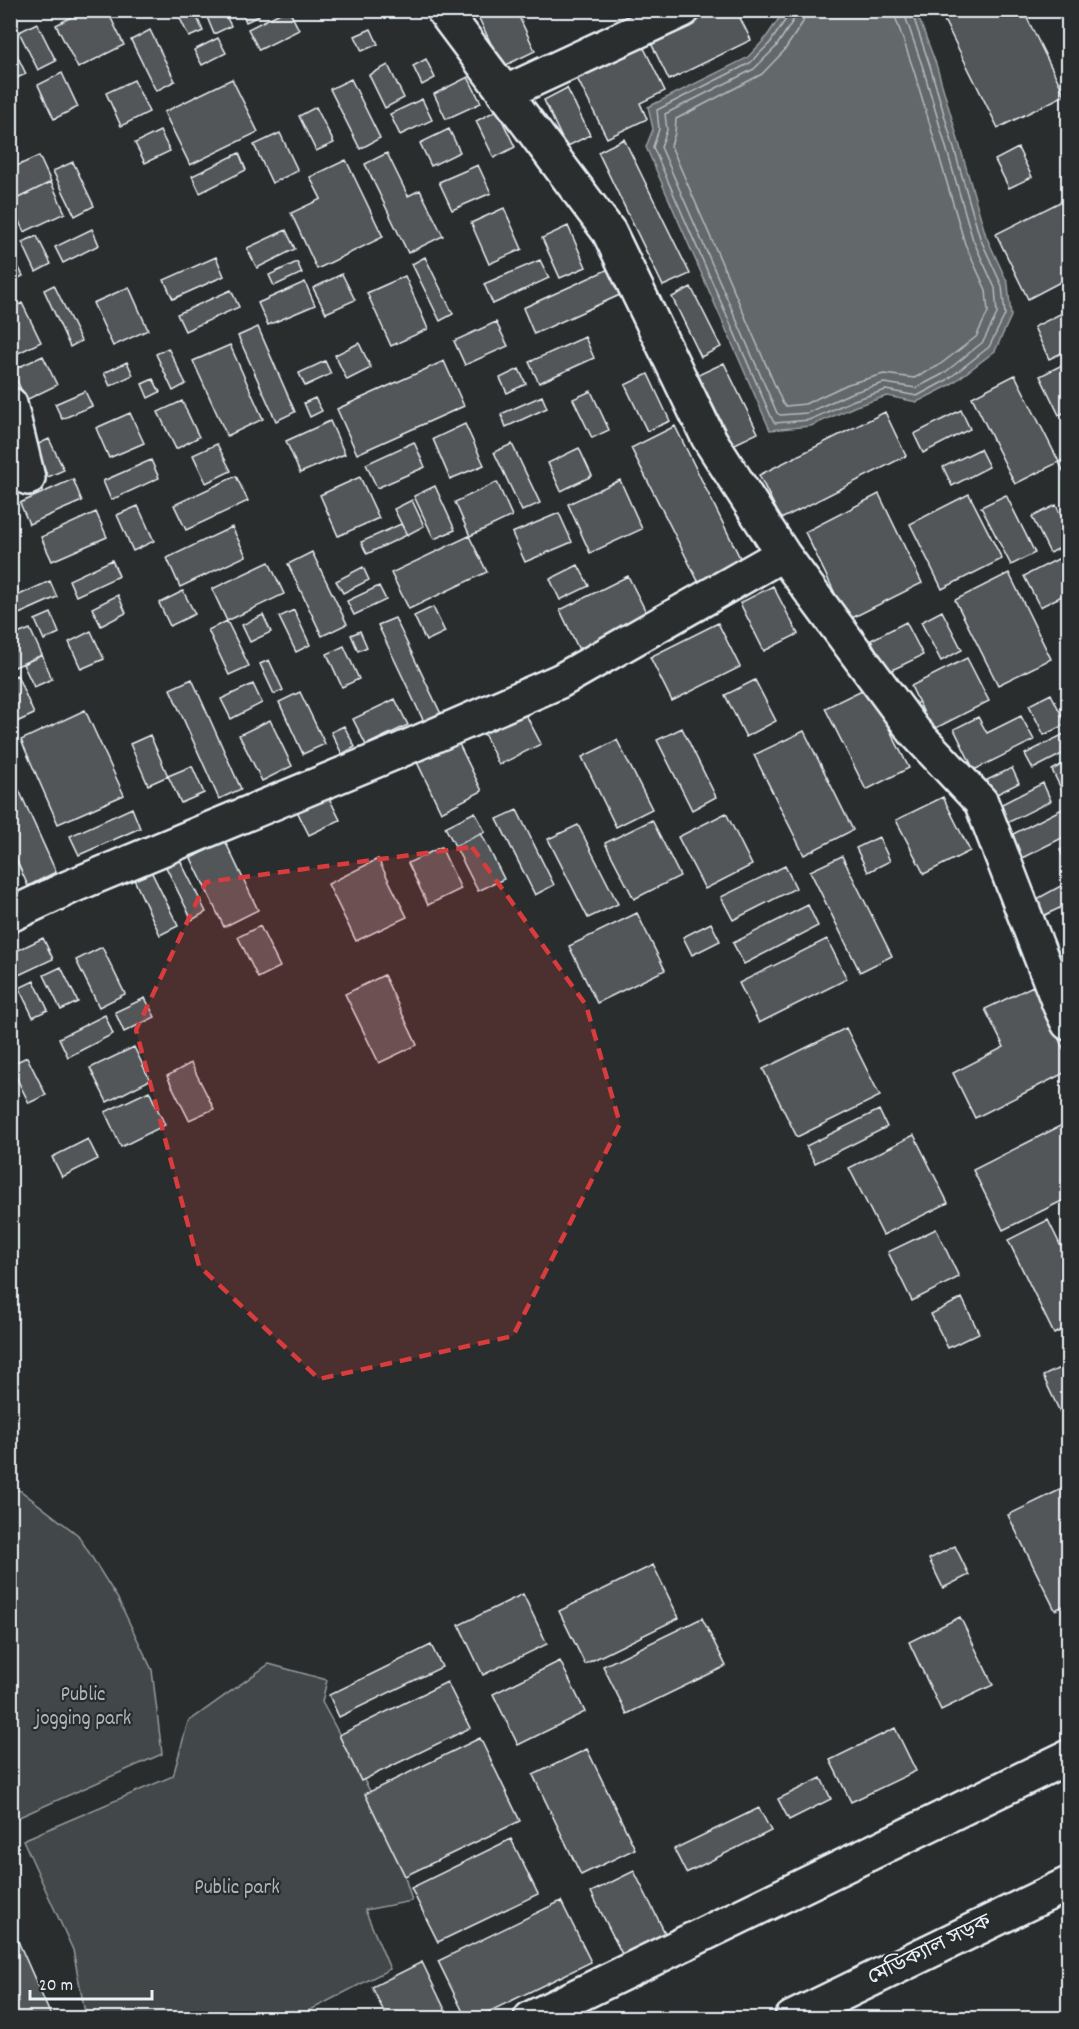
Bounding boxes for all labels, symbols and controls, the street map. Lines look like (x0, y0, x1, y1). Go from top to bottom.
park label: Public jogging park (33, 1681, 131, 1735)
park label: Public park (194, 1874, 280, 1904)
street label: মেডিক্যাল সড়ক (863, 1908, 998, 1994)
scale bar (30, 1963, 152, 2001)
text: 20 m (39, 1974, 73, 1999)

